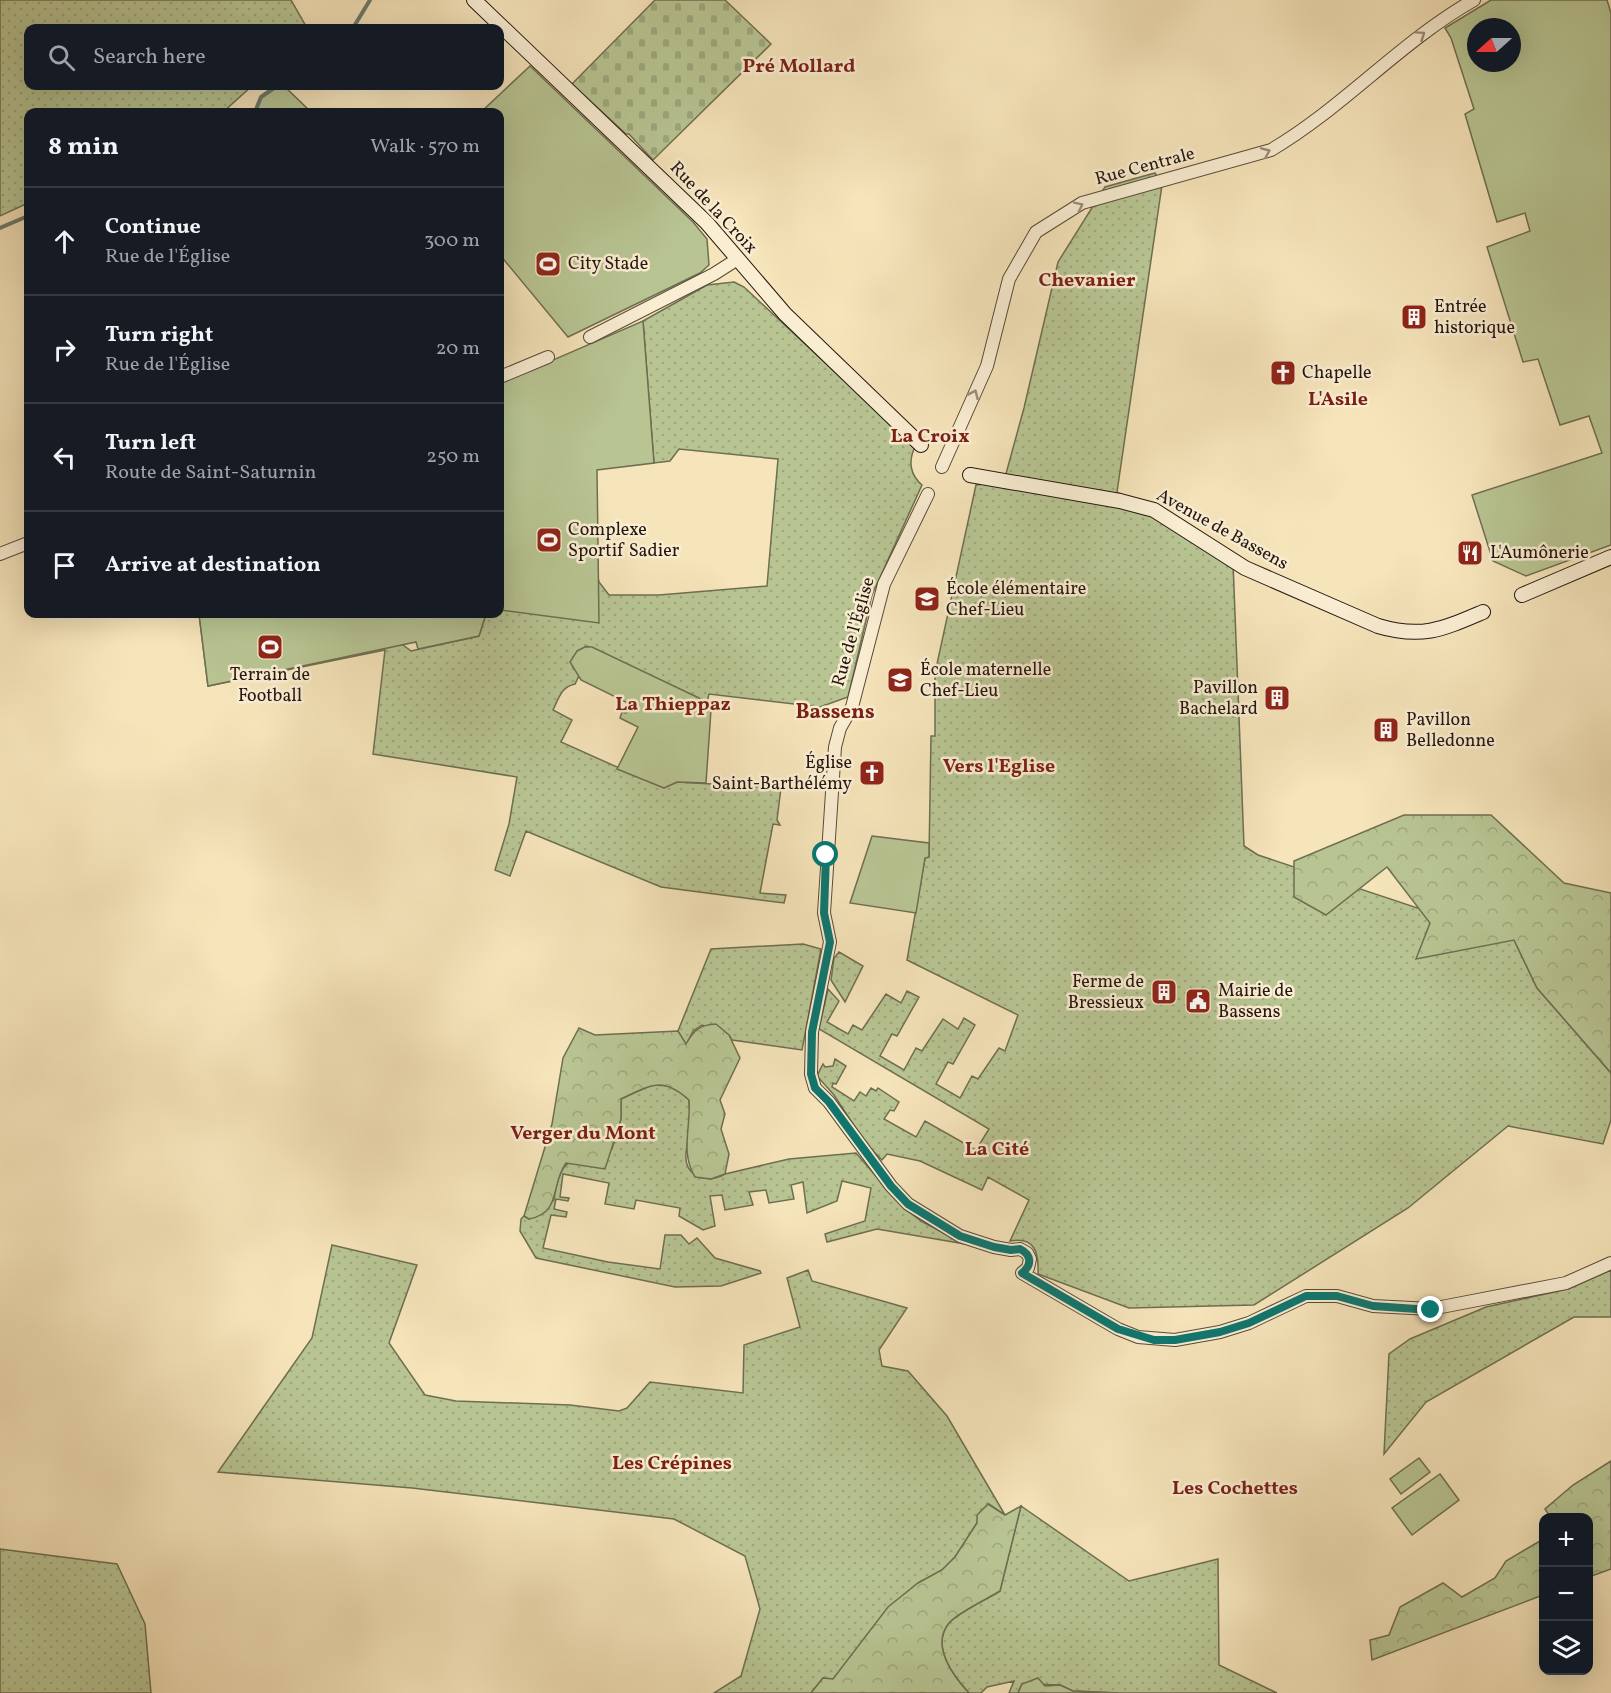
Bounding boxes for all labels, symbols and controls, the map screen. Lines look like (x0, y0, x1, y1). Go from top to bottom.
north arrow (1467, 18, 1521, 72)
search box (24, 24, 504, 90)
one-way arrow (1414, 31, 1425, 42)
icon: search (45, 41, 78, 74)
text: Search here (93, 42, 206, 73)
district label: Pré Mollard (742, 53, 856, 81)
text: 8 min (48, 129, 119, 165)
text: Walk · 570 m (370, 133, 480, 161)
street label: Rue Centrale (1092, 142, 1198, 192)
one-way arrow (1259, 147, 1270, 159)
street label: Rue de la Croix (663, 156, 763, 260)
one-way arrow (1072, 202, 1083, 213)
text: Continue (105, 212, 201, 243)
icon: ahead (48, 225, 81, 258)
text: 300 m (424, 227, 480, 255)
text: Rue de l'Église (105, 243, 230, 271)
sports icon: City Stade (533, 249, 563, 279)
place label: City Stade (568, 252, 648, 277)
district label: Chevanier (1038, 267, 1136, 295)
place label: Entrée historique (1434, 295, 1515, 341)
building icon: Entrée historique (1399, 302, 1429, 332)
text: Turn right (105, 320, 213, 351)
icon: right (48, 333, 81, 366)
text: 20 m (436, 335, 480, 363)
text: Rue de l'Église (105, 351, 230, 379)
church icon: Chapelle (1268, 358, 1298, 388)
place label: Chapelle (1302, 361, 1372, 386)
district label: L'Asile (1308, 386, 1368, 414)
one-way arrow (966, 390, 978, 401)
district label: La Croix (890, 423, 970, 451)
text: Turn left (105, 428, 196, 459)
icon: left (48, 441, 81, 474)
text: 250 m (426, 443, 480, 471)
text: Route de Saint-Saturnin (105, 459, 317, 487)
street label: Avenue de Bassens (1152, 483, 1292, 577)
place label: Complexe Sportif Sadier (568, 518, 680, 564)
sports icon: Complexe Sportif Sadier (534, 525, 564, 555)
restaurant icon: L'Aumônerie (1455, 538, 1485, 568)
place label: L'Aumônerie (1490, 541, 1589, 566)
icon: arrive (48, 549, 81, 582)
text: Arrive at destination (105, 550, 321, 581)
street label: Rue de l'Église (826, 574, 882, 690)
place label: École élémentaire Chef-Lieu (946, 577, 1086, 623)
school or university icon: École élémentaire Chef-Lieu (912, 584, 942, 614)
sports icon: Terrain de Football (255, 632, 285, 662)
place label: École maternelle Chef-Lieu (920, 658, 1051, 704)
place label: Terrain de Football (230, 663, 310, 709)
school or university icon: École maternelle Chef-Lieu (885, 665, 915, 695)
place label: Pavillon Bachelard (1179, 676, 1258, 722)
building icon: Pavillon Bachelard (1262, 683, 1292, 713)
district label: La Thieppaz (615, 691, 731, 719)
district label: Bassens (795, 698, 875, 727)
place label: Pavillon Belledonne (1406, 708, 1495, 754)
building icon: Pavillon Belledonne (1371, 715, 1401, 745)
place label: Église Saint-Barthélémy (712, 751, 852, 797)
district label: Vers l'Eglise (943, 753, 1055, 781)
church icon: Église Saint-Barthélémy (857, 758, 887, 788)
route start (812, 841, 838, 867)
place label: Ferme de Bressieux (1068, 970, 1144, 1016)
building icon: Ferme de Bressieux (1149, 977, 1179, 1007)
place label: Mairie de Bassens (1218, 979, 1293, 1025)
public building icon: Mairie de Bassens (1183, 986, 1213, 1016)
district label: Verger du Mont (510, 1120, 656, 1148)
district label: La Cité (965, 1136, 1029, 1164)
route end (1417, 1296, 1443, 1322)
district label: Les Crépines (612, 1450, 732, 1478)
district label: Les Cochettes (1172, 1475, 1298, 1503)
map controls (1539, 1513, 1593, 1675)
button: + (1539, 1513, 1593, 1567)
button: − (1539, 1567, 1593, 1621)
button: layers (1539, 1621, 1593, 1675)

